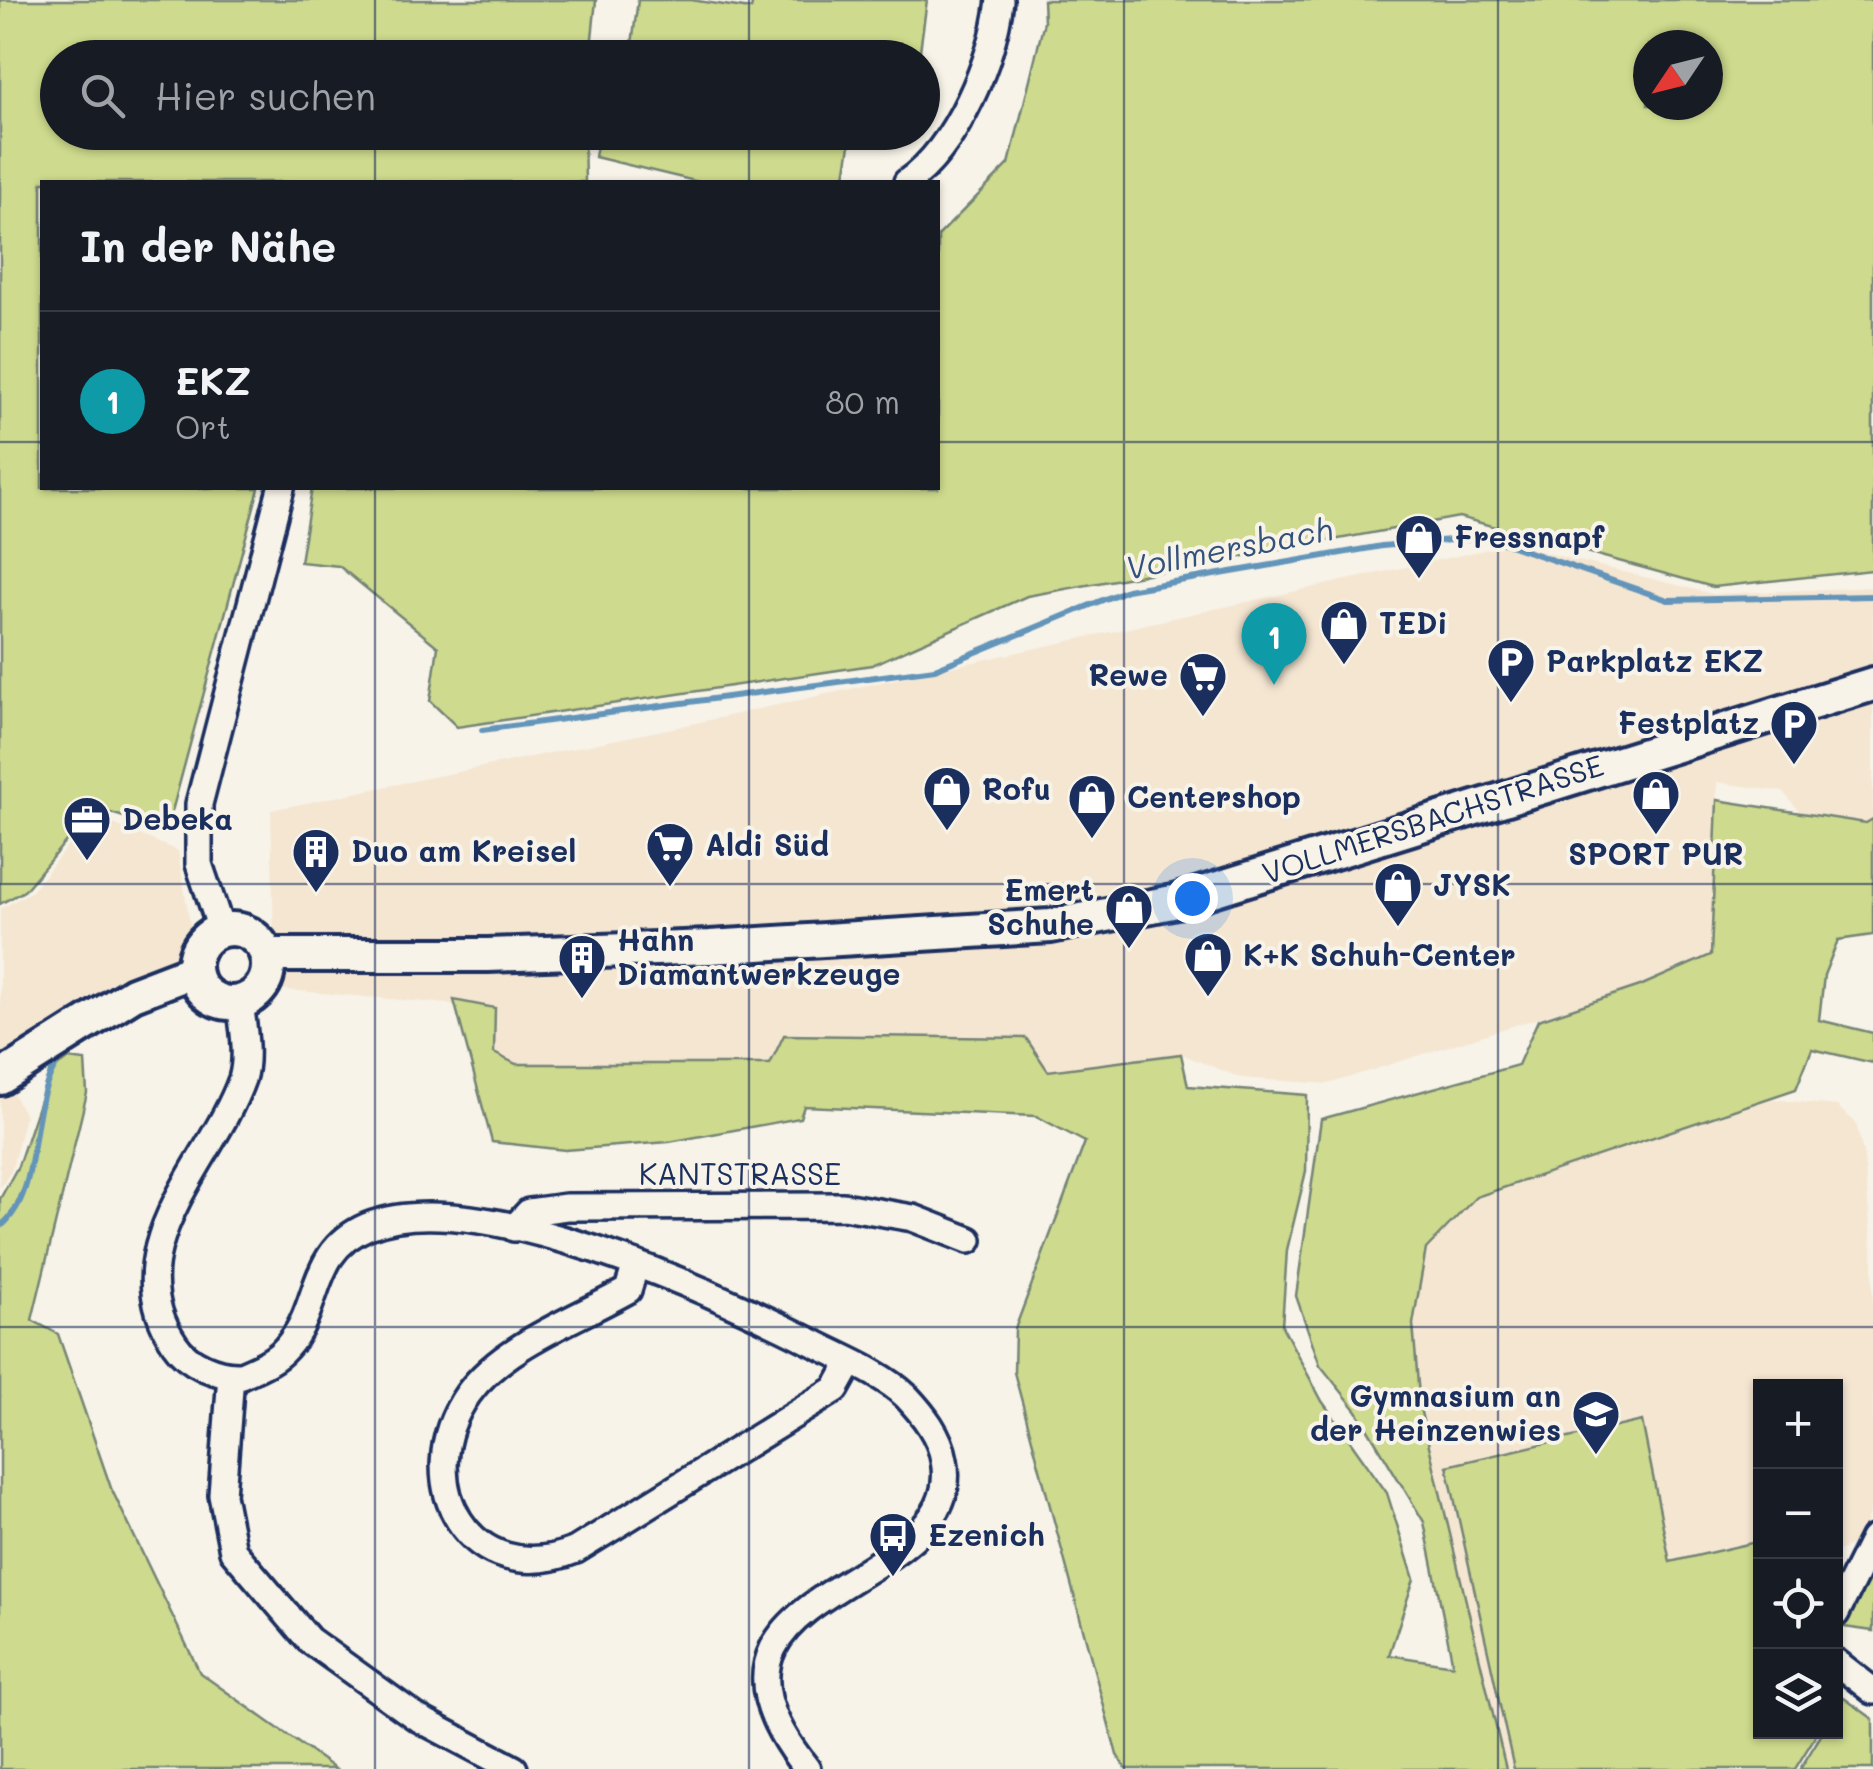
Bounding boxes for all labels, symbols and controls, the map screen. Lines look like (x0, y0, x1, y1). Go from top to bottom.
north arrow (1633, 30, 1723, 120)
search box (40, 40, 940, 150)
icon: search (75, 68, 130, 123)
text: Hier suchen (155, 70, 376, 120)
text: In der Nähe (80, 218, 336, 273)
text: EKZ (175, 355, 251, 405)
text: 1 (105, 380, 120, 422)
text: 80 m (825, 380, 900, 422)
text: Ort (175, 405, 231, 447)
water label: Vollmersbach (1121, 506, 1336, 588)
shop icon: Fressnapf (1393, 512, 1445, 580)
place label: Fressnapf (1454, 516, 1606, 556)
shop icon: TEDi (1318, 598, 1370, 666)
pin: 1 (1242, 602, 1306, 685)
place label: TEDi (1379, 602, 1448, 642)
parking icon: Parkplatz EKZ (1485, 636, 1537, 704)
place label: Parkplatz EKZ (1546, 640, 1763, 680)
supermarket icon: Rewe (1177, 650, 1229, 718)
place label: Rewe (1088, 654, 1168, 694)
parking icon: Festplatz (1768, 698, 1820, 766)
place label: Festplatz (1618, 702, 1759, 742)
street label: VOLLMERSBACHSTRASSE (1257, 744, 1608, 892)
shop icon: Rofu (921, 764, 973, 832)
place label: Rofu (982, 768, 1051, 808)
shop icon: SPORT PUR (1630, 768, 1682, 836)
shop icon: Centershop (1066, 772, 1118, 840)
place label: Centershop (1127, 776, 1301, 816)
office icon: Debeka (61, 794, 113, 862)
place label: Debeka (122, 798, 233, 838)
supermarket icon: Aldi Süd (644, 820, 696, 888)
place label: Aldi Süd (705, 824, 829, 864)
building icon: Duo am Kreisel (290, 826, 342, 894)
place label: Duo am Kreisel (351, 830, 576, 870)
place label: SPORT PUR (1568, 833, 1744, 873)
shop icon: JYSK (1372, 860, 1424, 928)
place label: JYSK (1433, 864, 1511, 904)
place label: Emert Schuhe (987, 869, 1094, 943)
your location (1167, 873, 1218, 924)
shop icon: Emert Schuhe (1103, 882, 1155, 950)
place label: Hahn Diamantwerkzeuge (617, 919, 900, 993)
shop icon: K+K Schuh-Center (1182, 930, 1234, 998)
building icon: Hahn Diamantwerkzeuge (556, 932, 608, 1000)
place label: K+K Schuh-Center (1243, 934, 1516, 974)
street label: KANTSTRASSE (639, 1153, 841, 1193)
place label: Gymnasium an der Heinzenwies (1310, 1375, 1561, 1449)
map controls (1753, 1379, 1843, 1739)
button: + (1753, 1379, 1843, 1469)
school or university icon: Gymnasium an der Heinzenwies (1570, 1388, 1622, 1456)
button: − (1753, 1469, 1843, 1559)
bus stop icon: Ezenich (867, 1510, 919, 1578)
place label: Ezenich (928, 1514, 1045, 1554)
button: locate (1753, 1559, 1843, 1649)
button: layers (1753, 1649, 1843, 1739)

